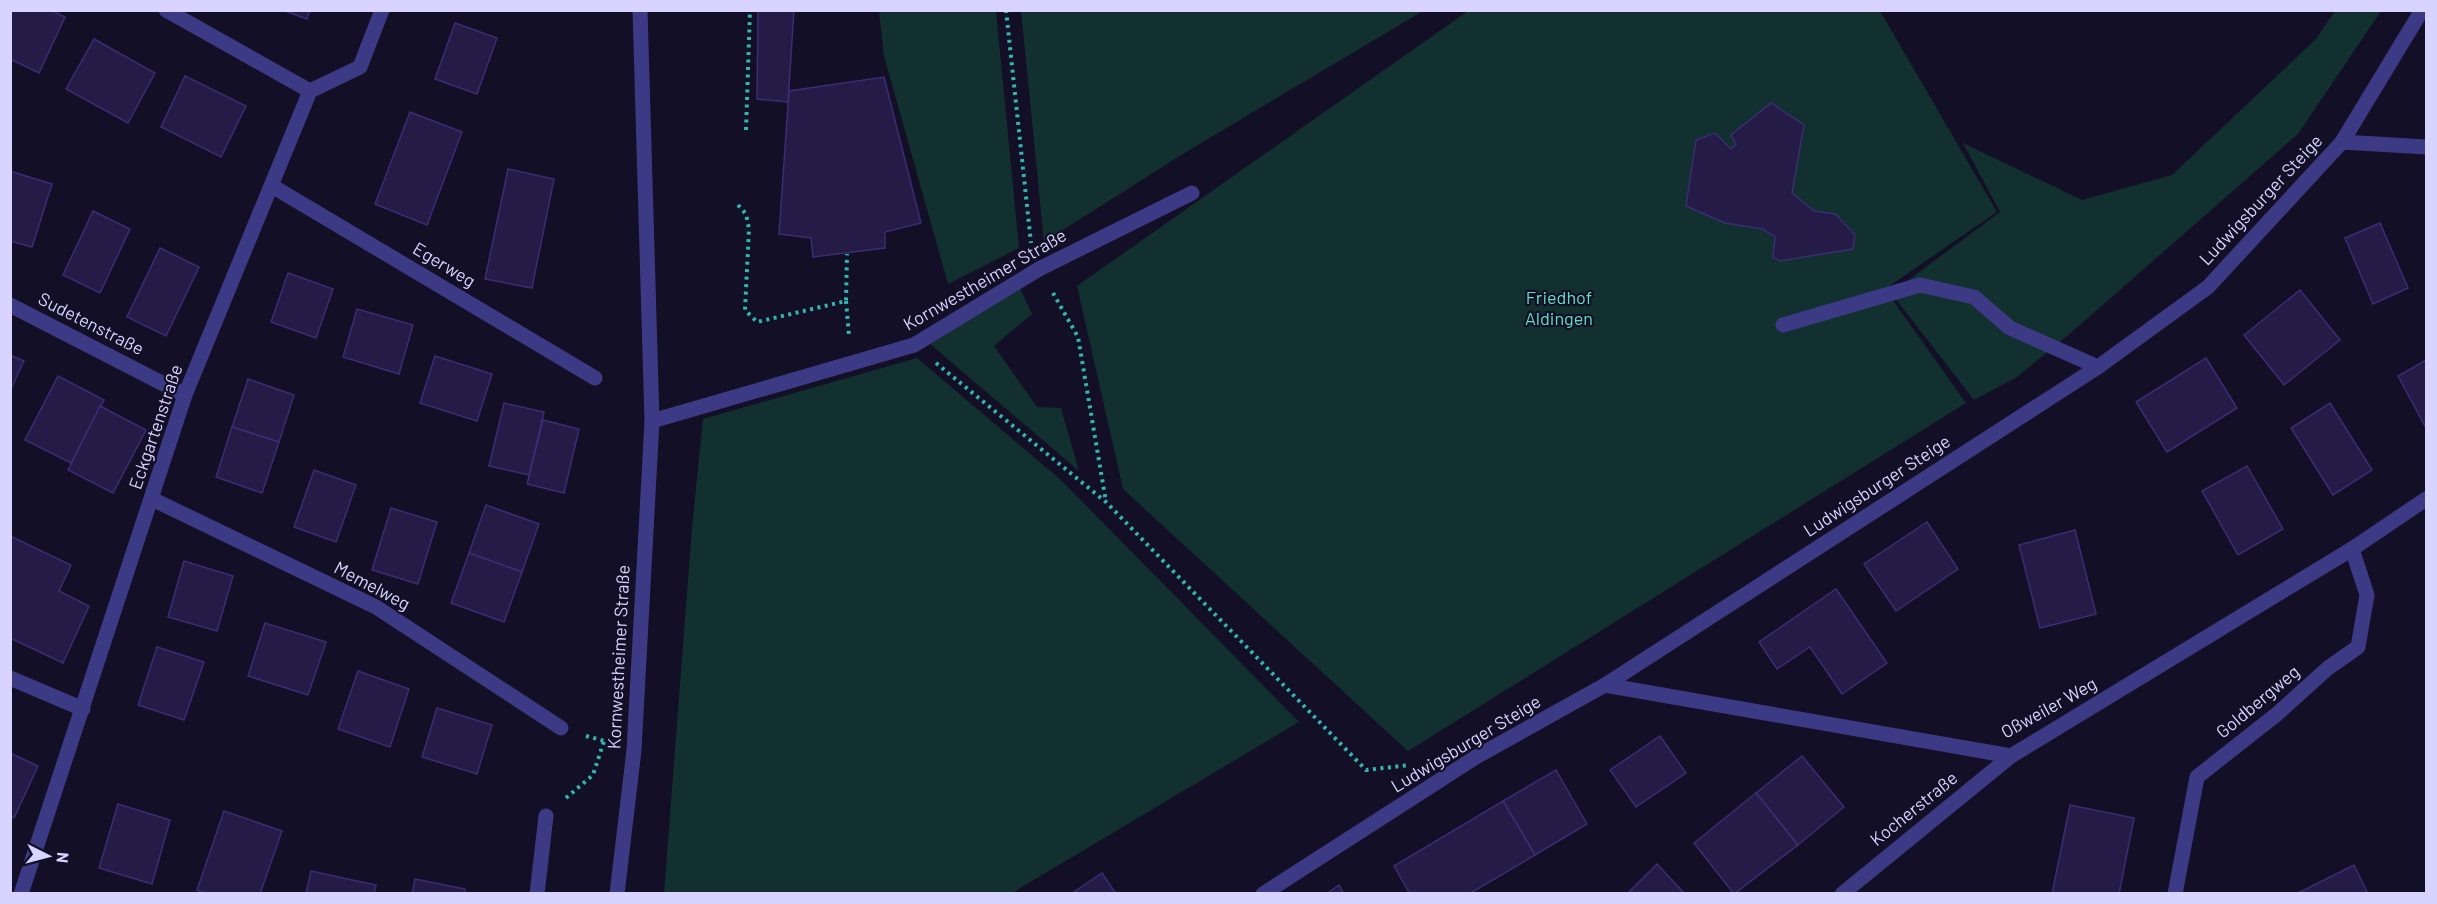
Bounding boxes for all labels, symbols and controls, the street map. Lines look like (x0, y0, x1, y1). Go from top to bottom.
street label: Ludwigsburger Steige (2194, 129, 2327, 269)
street label: Kornwestheimer Straße (899, 223, 1070, 335)
street label: Egerweg (409, 237, 480, 291)
park label: Friedhof Aldingen (1525, 286, 1593, 329)
street label: Sudetenstraße (35, 287, 148, 359)
street label: Eckgartenstraße (123, 361, 187, 492)
street label: Ludwigsburger Steige (1799, 429, 1954, 541)
street label: Memelweg (331, 556, 414, 614)
street label: Kornwestheimer Straße (602, 564, 634, 750)
street label: Goldbergweg (2211, 660, 2303, 742)
street label: Oßweiler Weg (1997, 672, 2100, 742)
street label: Ludwigsburger Steige (1387, 690, 1544, 797)
street label: Kocherstraße (1865, 766, 1962, 850)
north arrow (18, 826, 78, 886)
text: N (53, 851, 73, 864)

